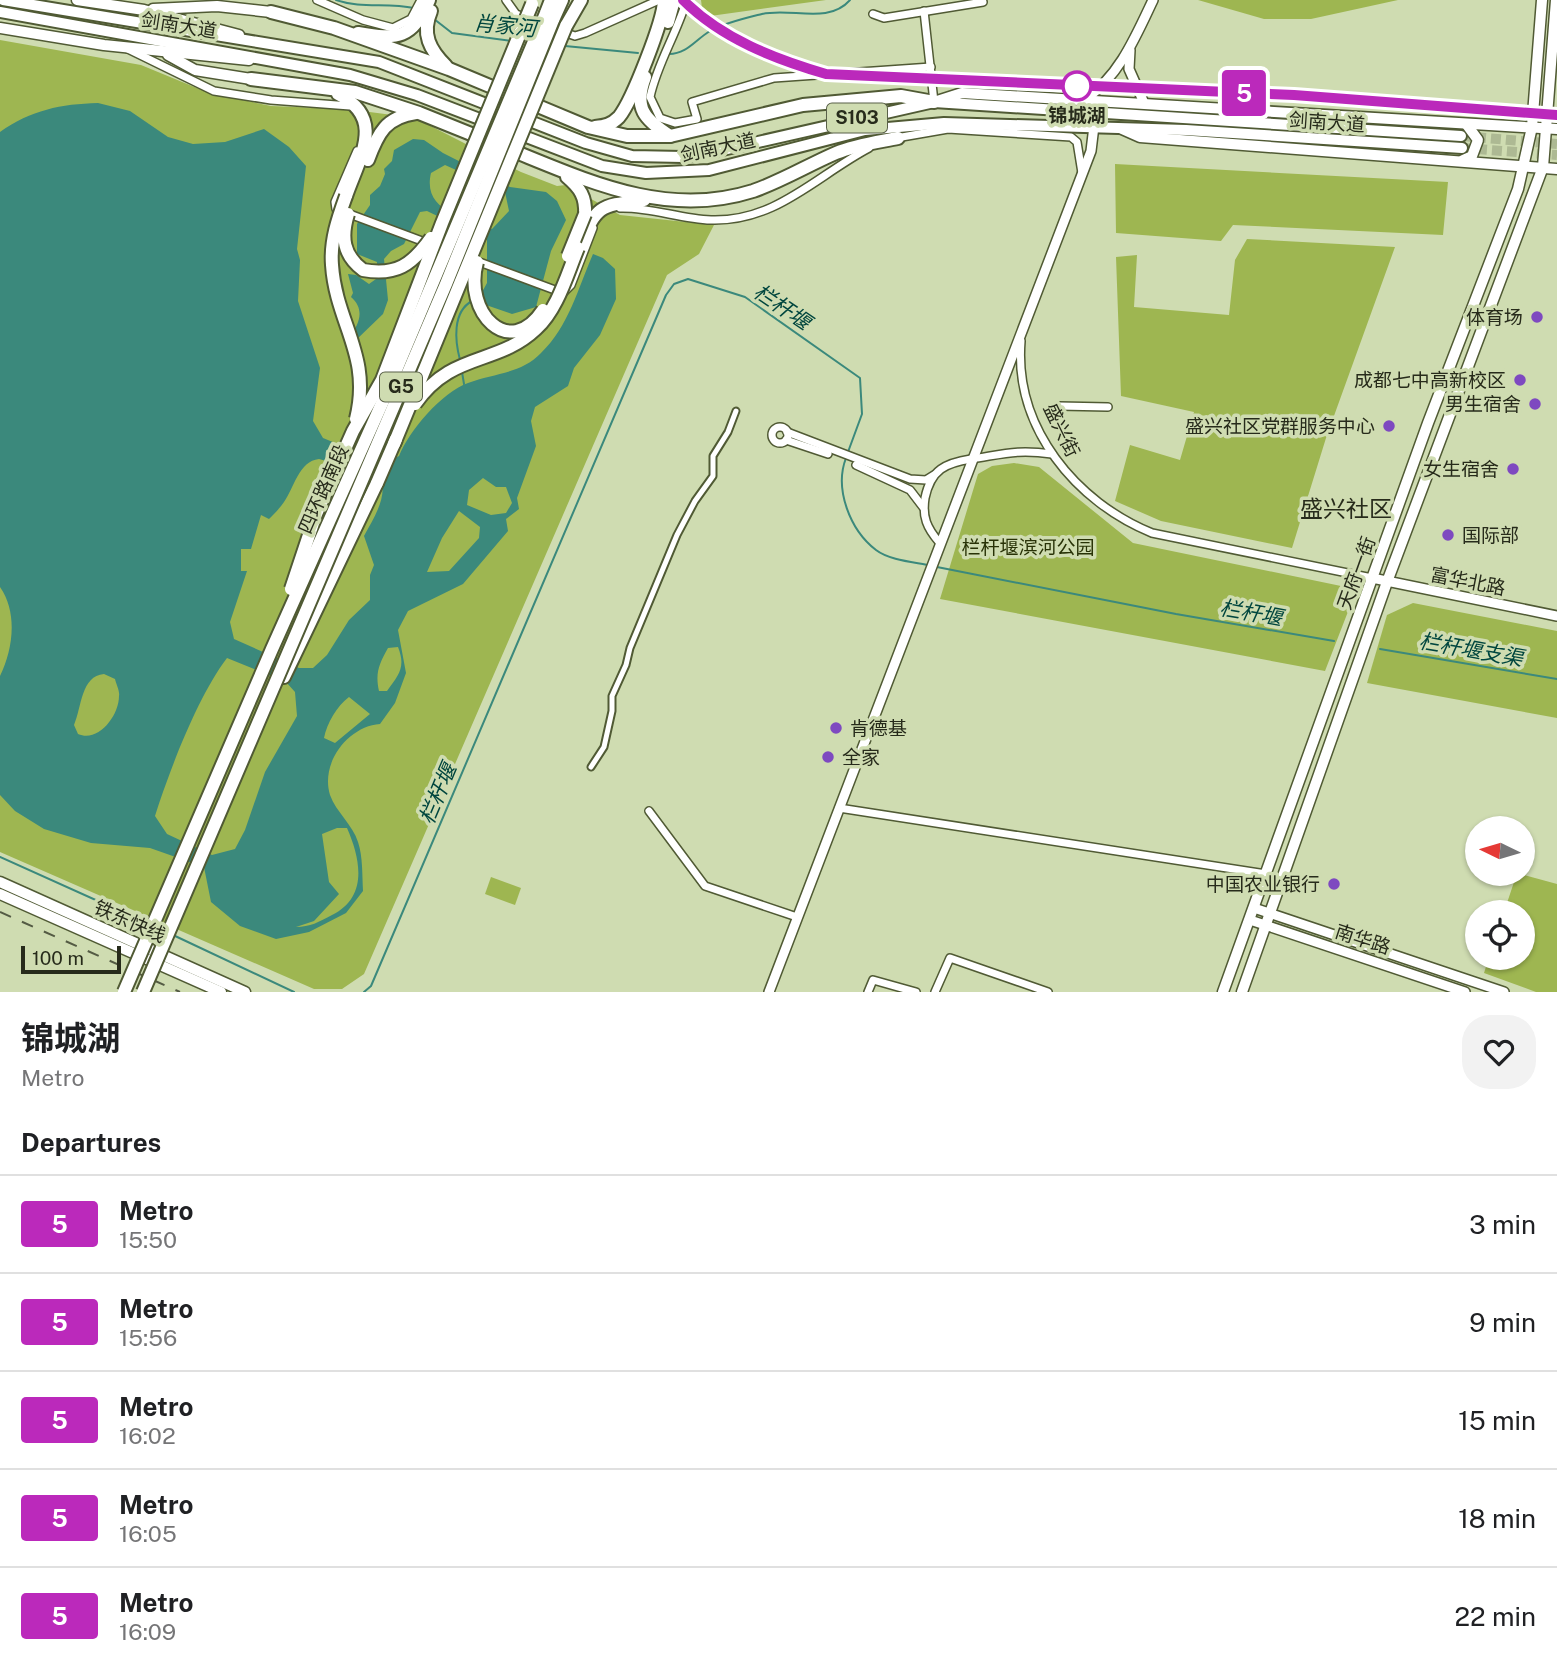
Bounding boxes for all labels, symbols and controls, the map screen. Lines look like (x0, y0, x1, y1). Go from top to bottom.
street label: 剑南大道 (140, 8, 218, 42)
water label: 肖家河 (472, 10, 542, 42)
line badge: 5 (1221, 70, 1267, 116)
marker: 锦城湖 (1062, 71, 1092, 101)
text: 5 (1236, 79, 1252, 107)
road number: S103 (827, 104, 887, 132)
place label: 锦城湖 (1048, 104, 1106, 126)
street label: 剑南大道 (1288, 108, 1366, 136)
street label: 剑南大道 (679, 128, 757, 166)
water label: 栏杆堰 (749, 279, 818, 336)
place label: 体育场 (1466, 306, 1523, 328)
marker: 体育场 (1529, 309, 1545, 325)
place label: 成都七中高新校区 (1354, 369, 1506, 391)
road number: G5 (380, 372, 422, 402)
marker: 成都七中高新校区 (1512, 372, 1528, 388)
place label: 男生宿舍 (1445, 393, 1521, 415)
marker: 男生宿舍 (1527, 396, 1543, 412)
street label: 盛兴街 (1040, 400, 1084, 460)
place label: 盛兴社区党群服务中心 (1185, 415, 1375, 437)
marker: 盛兴社区党群服务中心 (1381, 418, 1397, 434)
street label: 四环路南段 (294, 441, 352, 537)
place label: 女生宿舍 (1423, 458, 1499, 480)
marker: 女生宿舍 (1505, 461, 1521, 477)
district label: 盛兴社区 (1300, 495, 1392, 522)
place label: 国际部 (1462, 524, 1519, 546)
marker: 国际部 (1440, 527, 1456, 543)
street label: 天府一街 (1333, 534, 1379, 612)
park label: 栏杆堰滨河公园 (961, 536, 1095, 558)
street label: 富华北路 (1429, 563, 1507, 599)
water label: 栏杆堰 (1218, 595, 1287, 631)
water label: 栏杆堰支渠 (1417, 628, 1528, 671)
place label: 肯德基 (850, 717, 907, 739)
marker: 肯德基 (828, 720, 844, 736)
place label: 全家 (842, 746, 880, 768)
marker: 全家 (820, 749, 836, 765)
water label: 栏杆堰 (414, 757, 463, 828)
north arrow (1465, 816, 1535, 886)
map controls (1465, 816, 1535, 970)
place label: 中国农业银行 (1206, 873, 1320, 895)
marker: 中国农业银行 (1326, 876, 1342, 892)
street label: 铁东快线 (91, 895, 169, 947)
button: locate (1465, 900, 1535, 970)
street label: 南华路 (1332, 920, 1394, 958)
scale bar (21, 943, 121, 975)
text: 100 m (32, 947, 84, 969)
button: heart (1462, 1015, 1536, 1089)
text: 锦城湖 (21, 1019, 120, 1057)
text: Metro (21, 1064, 84, 1091)
text: Departures (21, 1127, 161, 1158)
text: Metro (119, 1195, 194, 1226)
text: 3 min (1469, 1209, 1536, 1240)
text: 5 (51, 1210, 68, 1238)
text: 15:50 (119, 1226, 177, 1253)
text: Metro (119, 1293, 194, 1324)
text: 9 min (1469, 1307, 1536, 1338)
text: 5 (51, 1308, 68, 1336)
text: 15:56 (119, 1324, 177, 1351)
text: Metro (119, 1391, 194, 1422)
text: 15 min (1458, 1405, 1536, 1436)
text: 5 (51, 1406, 68, 1434)
text: 16:02 (119, 1422, 176, 1449)
text: Metro (119, 1489, 194, 1520)
text: 18 min (1458, 1503, 1536, 1534)
text: 5 (51, 1504, 68, 1532)
text: 16:05 (119, 1520, 177, 1547)
text: Metro (119, 1587, 194, 1618)
text: 22 min (1455, 1601, 1536, 1632)
text: 5 (51, 1602, 68, 1630)
text: 16:09 (119, 1618, 176, 1645)

